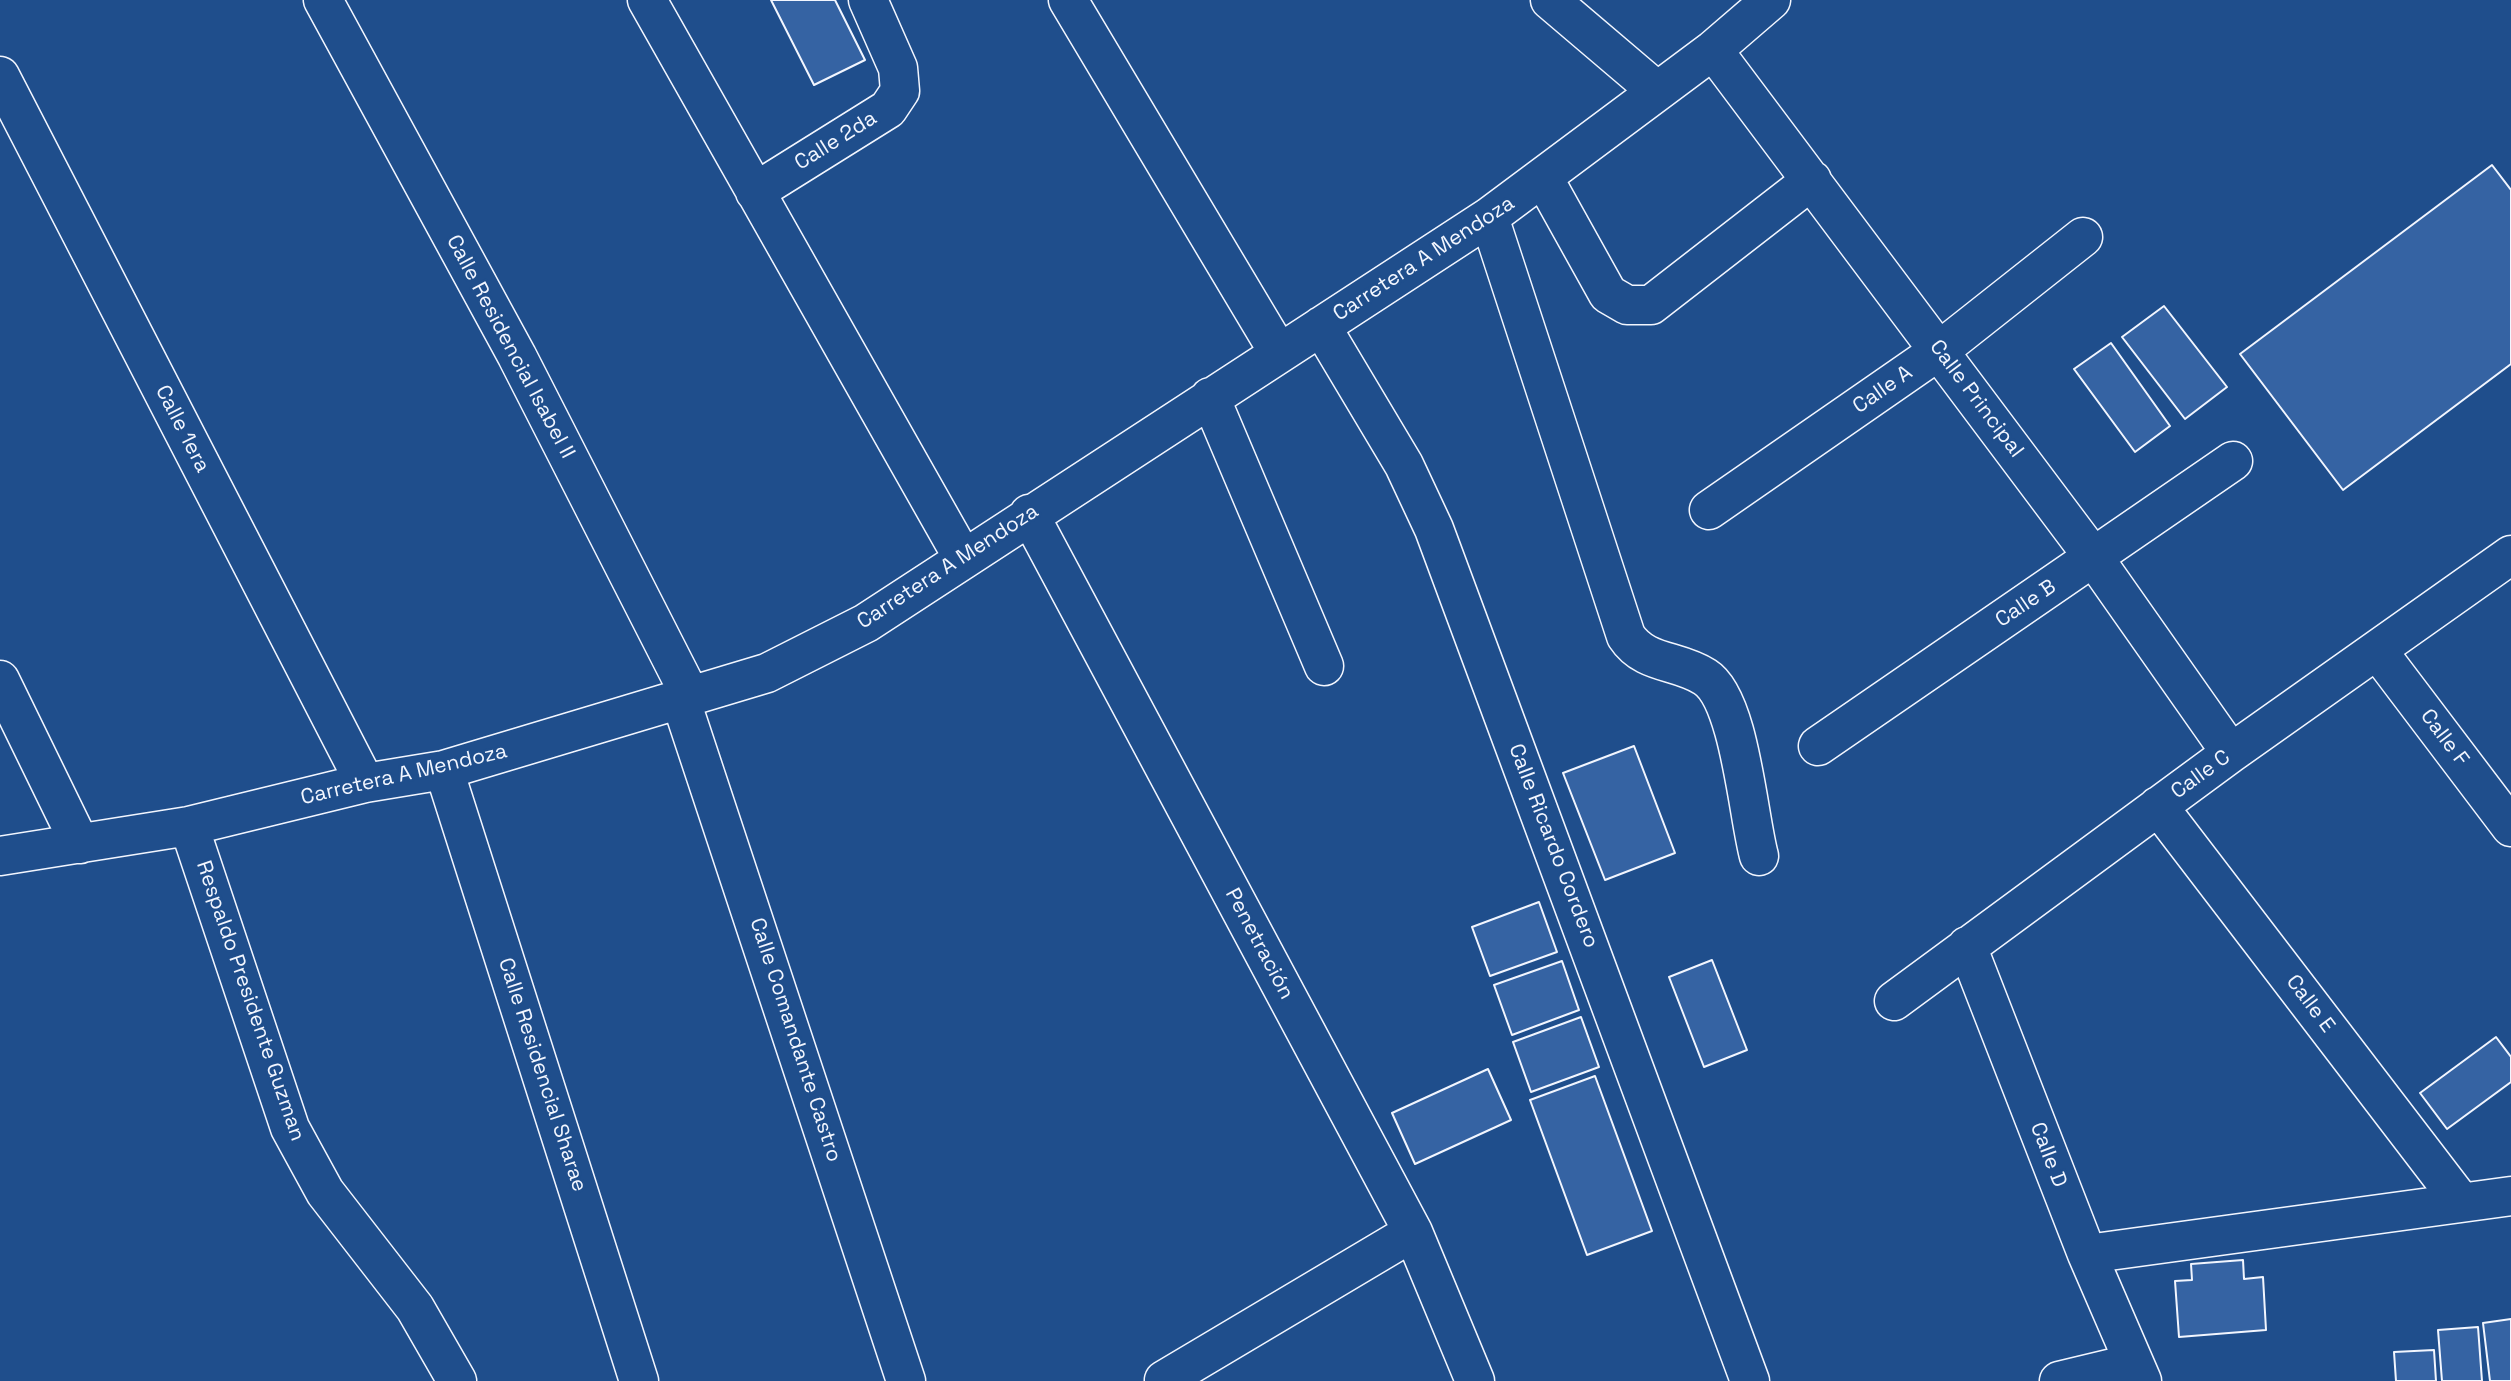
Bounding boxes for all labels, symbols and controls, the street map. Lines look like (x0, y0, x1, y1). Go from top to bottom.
street label: Calle 2da (790, 106, 882, 176)
street label: Carretera A Mendoza (1329, 191, 1519, 327)
street label: Calle Residencial Isabel II (440, 231, 580, 463)
street label: Calle Principal (1924, 335, 2028, 463)
street label: Calle A (1848, 360, 1918, 420)
street label: Calle 1era (149, 381, 215, 477)
street label: Carretera A Mendoza (853, 499, 1043, 635)
street label: Calle B (1991, 575, 2061, 633)
street label: Calle F (2414, 704, 2474, 772)
street label: Carretera A Mendoza (298, 739, 510, 811)
street label: Calle Ricardo Cordero (1502, 740, 1604, 952)
street label: Calle C (2166, 745, 2236, 805)
street label: Respaldo Presidente Guzman (190, 858, 310, 1144)
street label: Penetración (1219, 884, 1299, 1004)
street label: Calle Comandante Castro (744, 915, 846, 1165)
street label: Calle Residencial Sharae (492, 955, 592, 1195)
street label: Calle E (2280, 970, 2340, 1038)
street label: Calle D (2024, 1119, 2072, 1191)

